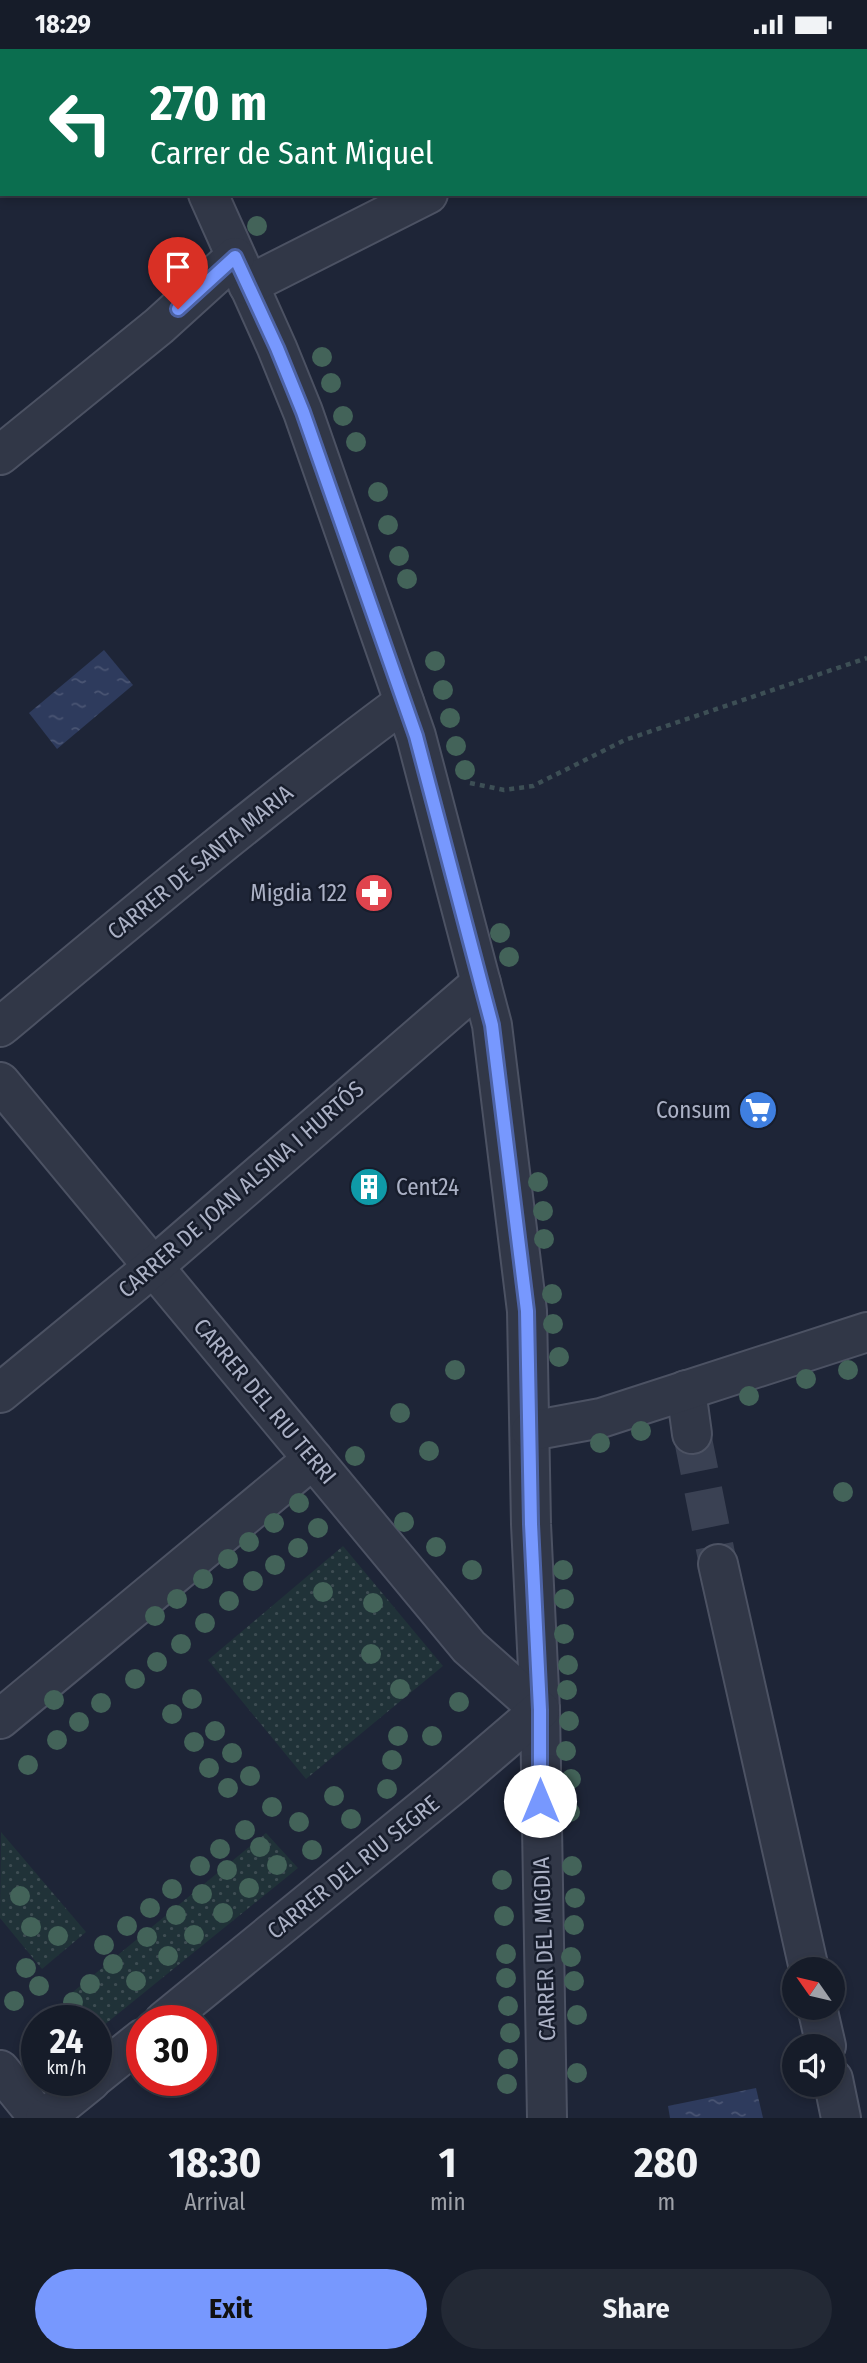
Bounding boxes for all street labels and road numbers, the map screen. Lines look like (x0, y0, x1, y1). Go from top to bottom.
street label: CARRER DE SANTA MARIA (102, 779, 298, 945)
street label: CARRER DE JOAN ALSINA I HURTÓS (112, 1075, 370, 1303)
street label: CARRER DEL RIU TERRI (188, 1313, 342, 1489)
street label: CARRER DEL RIU SEGRE (261, 1789, 445, 1945)
street label: CARRER DEL MIGDIA (527, 1856, 561, 2042)

